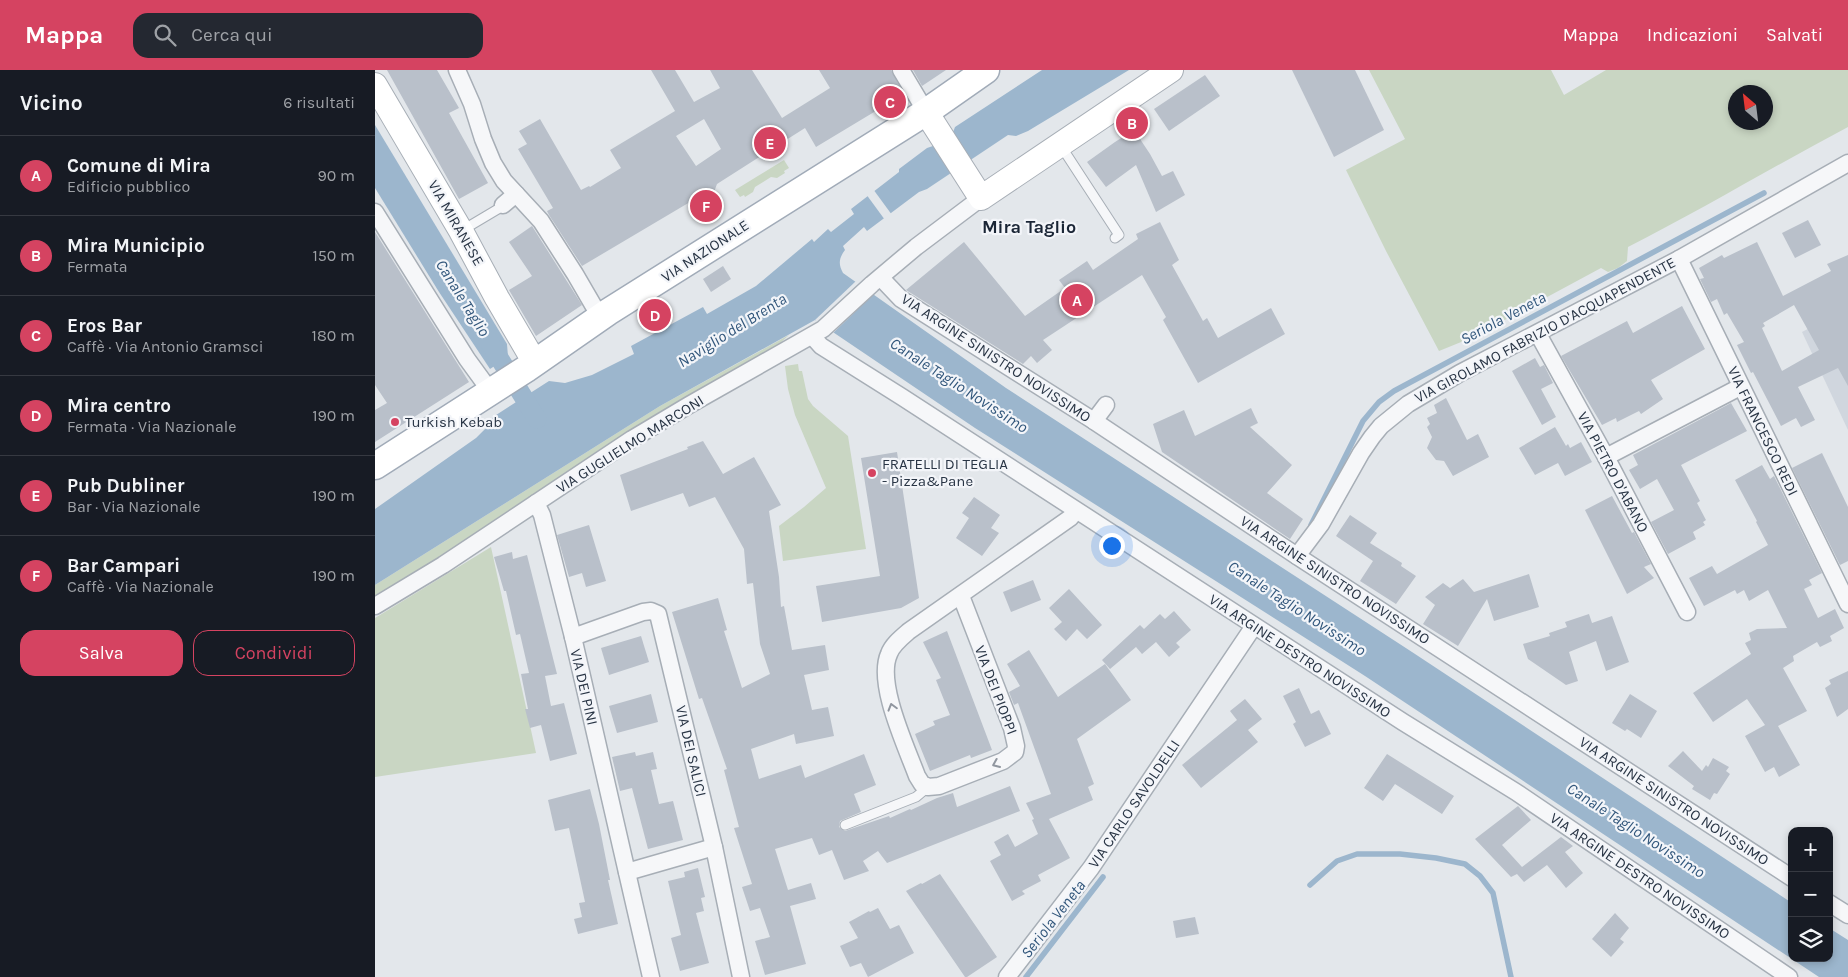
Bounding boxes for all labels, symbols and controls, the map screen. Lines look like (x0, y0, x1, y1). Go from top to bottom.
search box (133, 13, 483, 58)
text: Mappa (25, 21, 103, 49)
icon: search (151, 21, 179, 49)
text: Cerca qui (191, 24, 273, 46)
text: Mappa (1563, 24, 1619, 46)
text: Indicazioni (1647, 24, 1738, 46)
text: Salvati (1766, 24, 1823, 46)
pin: C (874, 83, 906, 121)
north arrow (1728, 85, 1773, 130)
text: Vicino (20, 91, 83, 115)
text: 6 risultati (283, 93, 355, 112)
pin: B (1116, 104, 1148, 142)
pin: E (754, 124, 786, 162)
text: Comune di Mira (67, 155, 211, 177)
text: A (31, 166, 41, 185)
text: 90 m (317, 166, 355, 185)
text: Edificio pubblico (67, 177, 190, 196)
street label: VIA MIRANESE (424, 177, 488, 269)
pin: F (690, 187, 722, 225)
street label: VIA NAZIONALE (658, 216, 752, 286)
district label: Mira Taglio (982, 216, 1076, 238)
text: Mira Municipio (67, 235, 205, 257)
text: B (31, 246, 41, 265)
text: 150 m (312, 246, 355, 265)
street label: VIA GIROLAMO FABRIZIO D'ACQUAPENDENTE (1411, 253, 1679, 407)
water label: Canale Taglio (432, 256, 494, 340)
text: Fermata (67, 257, 128, 276)
pin: A (1061, 281, 1093, 319)
water label: Seriola Veneta (1457, 288, 1549, 348)
water label: Naviglio del Brenta (674, 289, 790, 371)
street label: VIA ARGINE SINISTRO NOVISSIMO (898, 290, 1094, 426)
pin: D (639, 296, 671, 334)
text: Eros Bar (67, 315, 142, 337)
text: C (31, 326, 41, 345)
text: 180 m (312, 326, 355, 345)
water label: Canale Taglio Novissimo (887, 333, 1032, 437)
text: Caffè · Via Antonio Gramsci (67, 337, 264, 356)
street label: VIA FRANCESCO REDI (1724, 363, 1802, 499)
street label: VIA GUGLIELMO MARCONI (553, 391, 707, 497)
text: Mira centro (67, 395, 171, 417)
text: D (31, 406, 41, 425)
text: 190 m (312, 406, 355, 425)
street label: VIA PIETRO D'ABANO (1574, 409, 1652, 535)
place label: Turkish Kebab (405, 413, 502, 431)
marker: Turkish Kebab (389, 416, 401, 428)
text: Fermata · Via Nazionale (67, 417, 236, 436)
place label: FRATELLI DI TEGLIA - Pizza&Pane (882, 455, 1008, 490)
marker: FRATELLI DI TEGLIA - Pizza&Pane (866, 467, 878, 479)
text: Pub Dubliner (67, 475, 184, 497)
text: E (31, 486, 41, 505)
text: 190 m (312, 486, 355, 505)
text: Bar · Via Nazionale (67, 497, 200, 516)
street label: VIA ARGINE SINISTRO NOVISSIMO (1237, 512, 1433, 648)
your location (1099, 533, 1125, 559)
text: Bar Campari (67, 555, 180, 577)
water label: Canale Taglio Novissimo (1225, 556, 1370, 660)
text: F (32, 566, 40, 585)
text: 190 m (312, 566, 355, 585)
text: Caffè · Via Nazionale (67, 577, 214, 596)
street label: VIA ARGINE DESTRO NOVISSIMO (1206, 590, 1394, 722)
button: Salva (20, 630, 183, 676)
button: Condividi (193, 630, 355, 676)
street label: VIA DEI PIOPPI (971, 643, 1021, 737)
street label: VIA DEI PINI (566, 647, 602, 727)
one-way arrow (887, 702, 898, 711)
street label: VIA DEI SALICI (672, 704, 710, 798)
street label: VIA ARGINE SINISTRO NOVISSIMO (1576, 733, 1772, 869)
street label: VIA CARLO SAVOLDELLI (1084, 736, 1184, 872)
one-way arrow (992, 757, 1001, 768)
water label: Canale Taglio Novissimo (1564, 778, 1709, 882)
street label: VIA ARGINE DESTRO NOVISSIMO (1547, 809, 1733, 943)
map controls (1788, 827, 1833, 962)
button: + (1788, 827, 1833, 872)
button: − (1788, 872, 1833, 917)
water label: Seriola Veneta (1017, 876, 1089, 962)
button: layers (1788, 917, 1833, 962)

